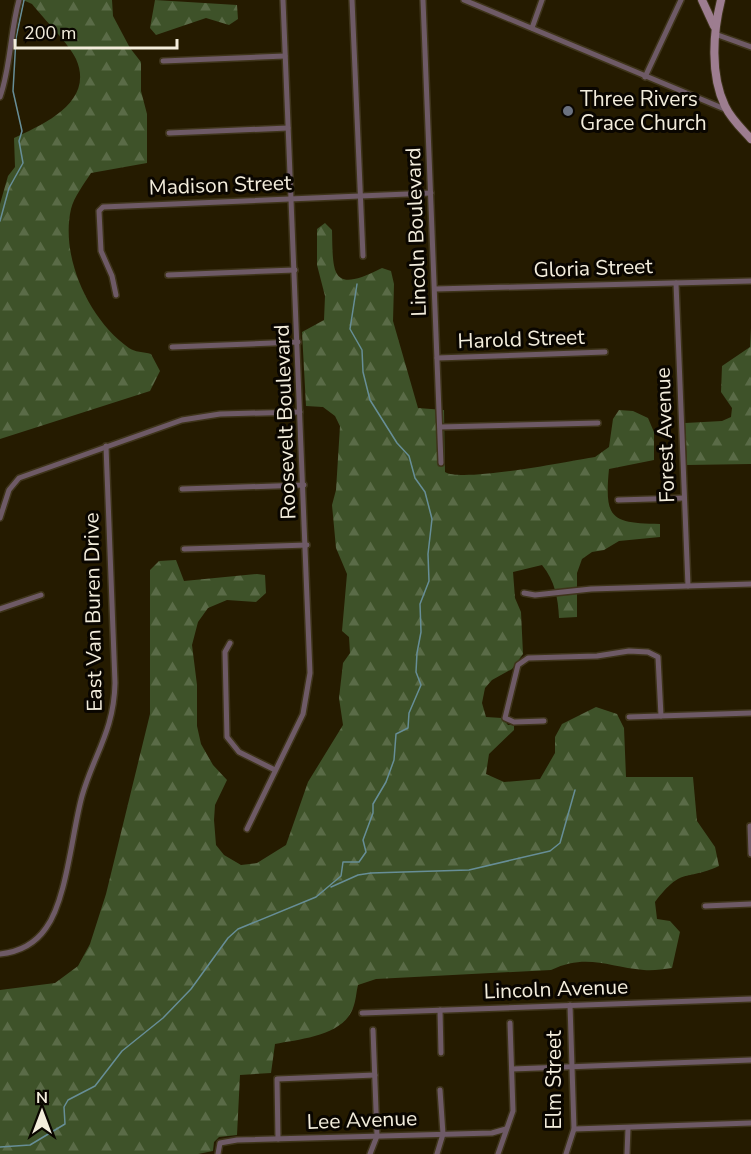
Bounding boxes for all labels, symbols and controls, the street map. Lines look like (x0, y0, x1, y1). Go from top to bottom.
scale bar (15, 12, 177, 50)
text: 200 m (24, 21, 76, 45)
place label: Three Rivers Grace Church (580, 85, 707, 137)
marker: Three Rivers Grace Church (561, 104, 575, 118)
street label: Lincoln Boulevard (399, 147, 433, 317)
street label: Madison Street (148, 168, 292, 201)
street label: Gloria Street (533, 252, 654, 284)
street label: Harold Street (457, 323, 586, 355)
street label: Roosevelt Boulevard (268, 324, 302, 520)
street label: Forest Avenue (649, 367, 681, 503)
street label: East Van Buren Drive (77, 512, 109, 712)
street label: Lincoln Avenue (483, 972, 629, 1006)
street label: Elm Street (540, 1030, 568, 1130)
north arrow (12, 1082, 72, 1142)
text: N (36, 1087, 48, 1109)
street label: Lee Avenue (306, 1104, 418, 1136)

